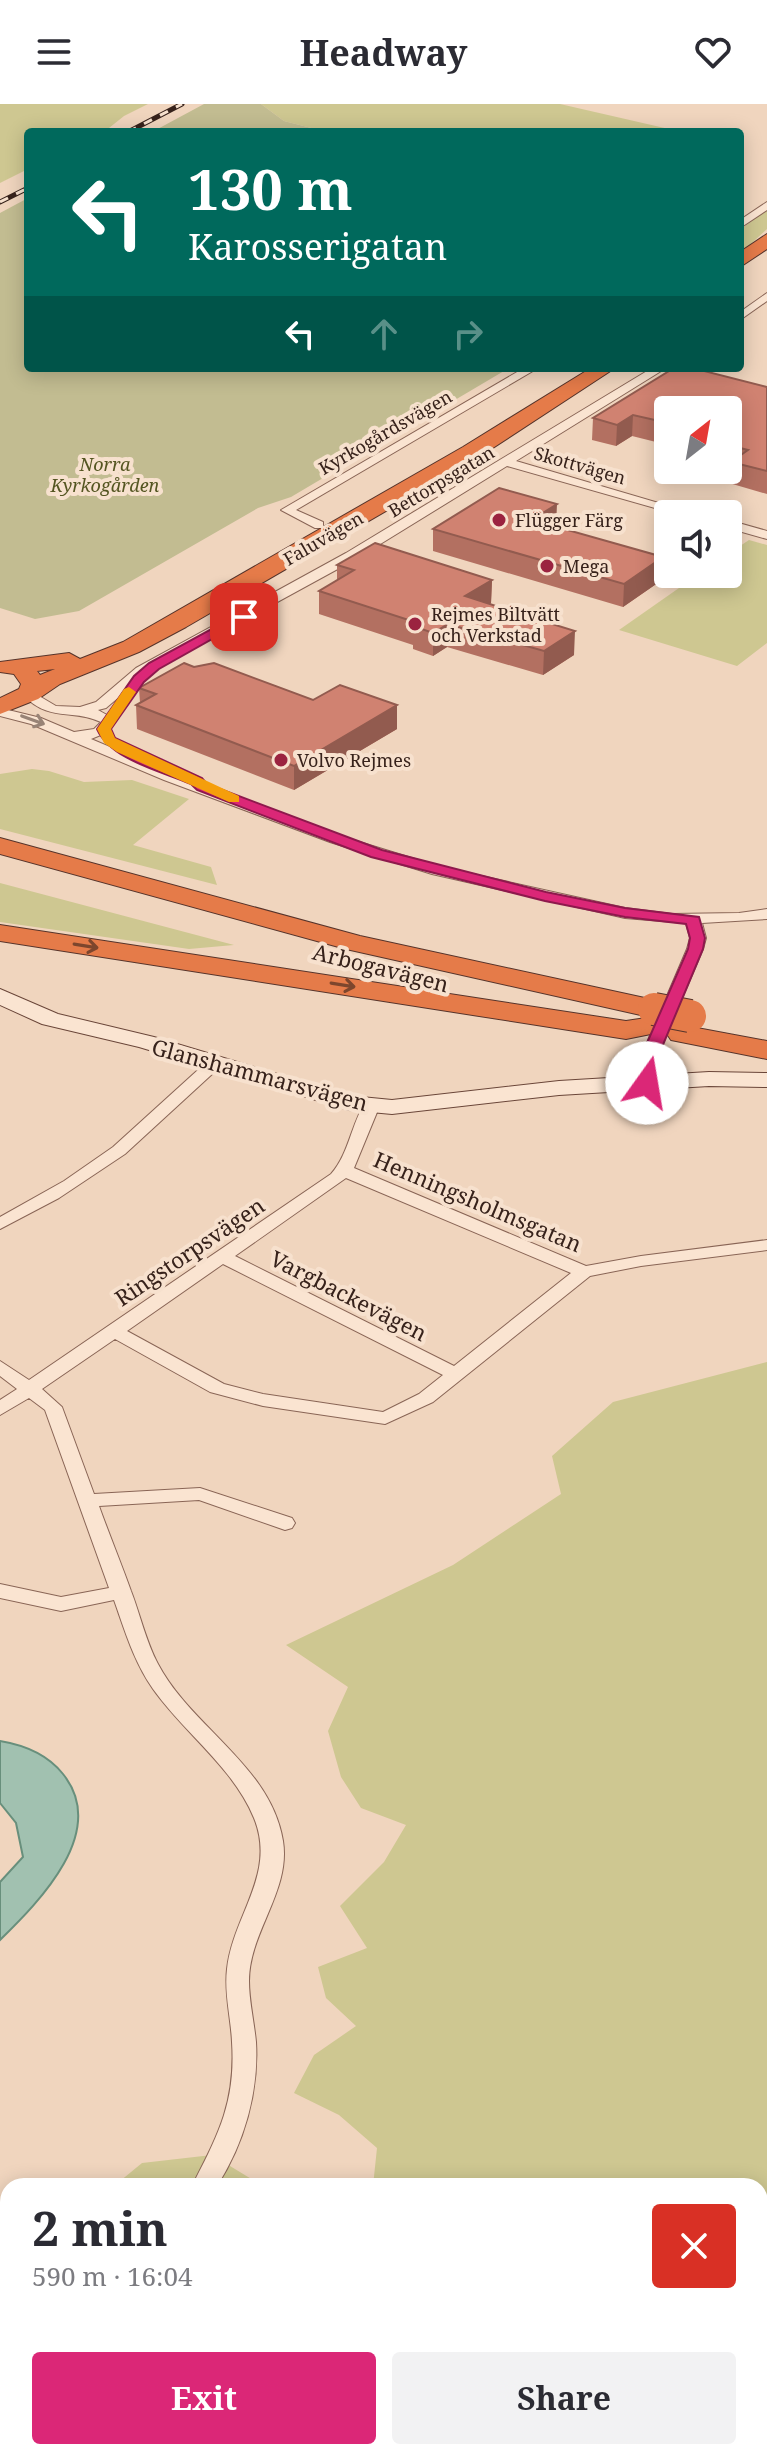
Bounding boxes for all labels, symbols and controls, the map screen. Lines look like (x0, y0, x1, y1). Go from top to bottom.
text: Headway (300, 28, 467, 77)
icon: menu (32, 30, 76, 74)
icon: heart (691, 30, 735, 74)
text: 130 m (188, 150, 353, 226)
icon: left (56, 160, 160, 264)
text: Karosserigatan (188, 222, 447, 271)
icon: left (278, 312, 322, 356)
icon: ahead (362, 312, 406, 356)
icon: right (446, 312, 490, 356)
street label: Kyrkogårdsvägen (314, 384, 456, 480)
north arrow (654, 396, 742, 484)
map controls (654, 396, 742, 588)
street label: Bettorpsgatan (383, 440, 499, 522)
street label: Skottvägen (531, 440, 629, 490)
park label: Norra Kyrkogården (50, 452, 160, 497)
button: sound (654, 500, 742, 588)
street label: Faluvägen (279, 505, 368, 571)
place label: Flügger Färg (515, 508, 623, 532)
marker: Flügger Färg (490, 511, 508, 529)
place label: Mega (563, 554, 609, 578)
marker: Mega (538, 557, 556, 575)
pin (210, 583, 278, 651)
icon: arrive (222, 595, 266, 639)
place label: Rejmes Biltvätt och Verkstad (431, 602, 560, 647)
marker: Rejmes Biltvätt och Verkstad (406, 615, 424, 633)
one-way arrow (21, 714, 46, 729)
place label: Volvo Rejmes (297, 748, 411, 772)
marker: Volvo Rejmes (272, 751, 290, 769)
street label: Arbogavägen (310, 936, 452, 998)
one-way arrow (73, 939, 98, 954)
one-way arrow (330, 978, 355, 993)
street label: Glanshammarsvägen (149, 1031, 371, 1117)
position arrow (605, 1041, 689, 1125)
street label: Henningsholmsgatan (369, 1144, 587, 1258)
street label: Ringstorpsvägen (108, 1190, 270, 1312)
street label: Vargbackevägen (266, 1243, 432, 1347)
text: 2 min (32, 2195, 168, 2260)
button: close (652, 2204, 736, 2288)
text: 590 m · 16:04 (32, 2258, 193, 2294)
button: Exit (32, 2352, 376, 2444)
button: Share (392, 2352, 736, 2444)

